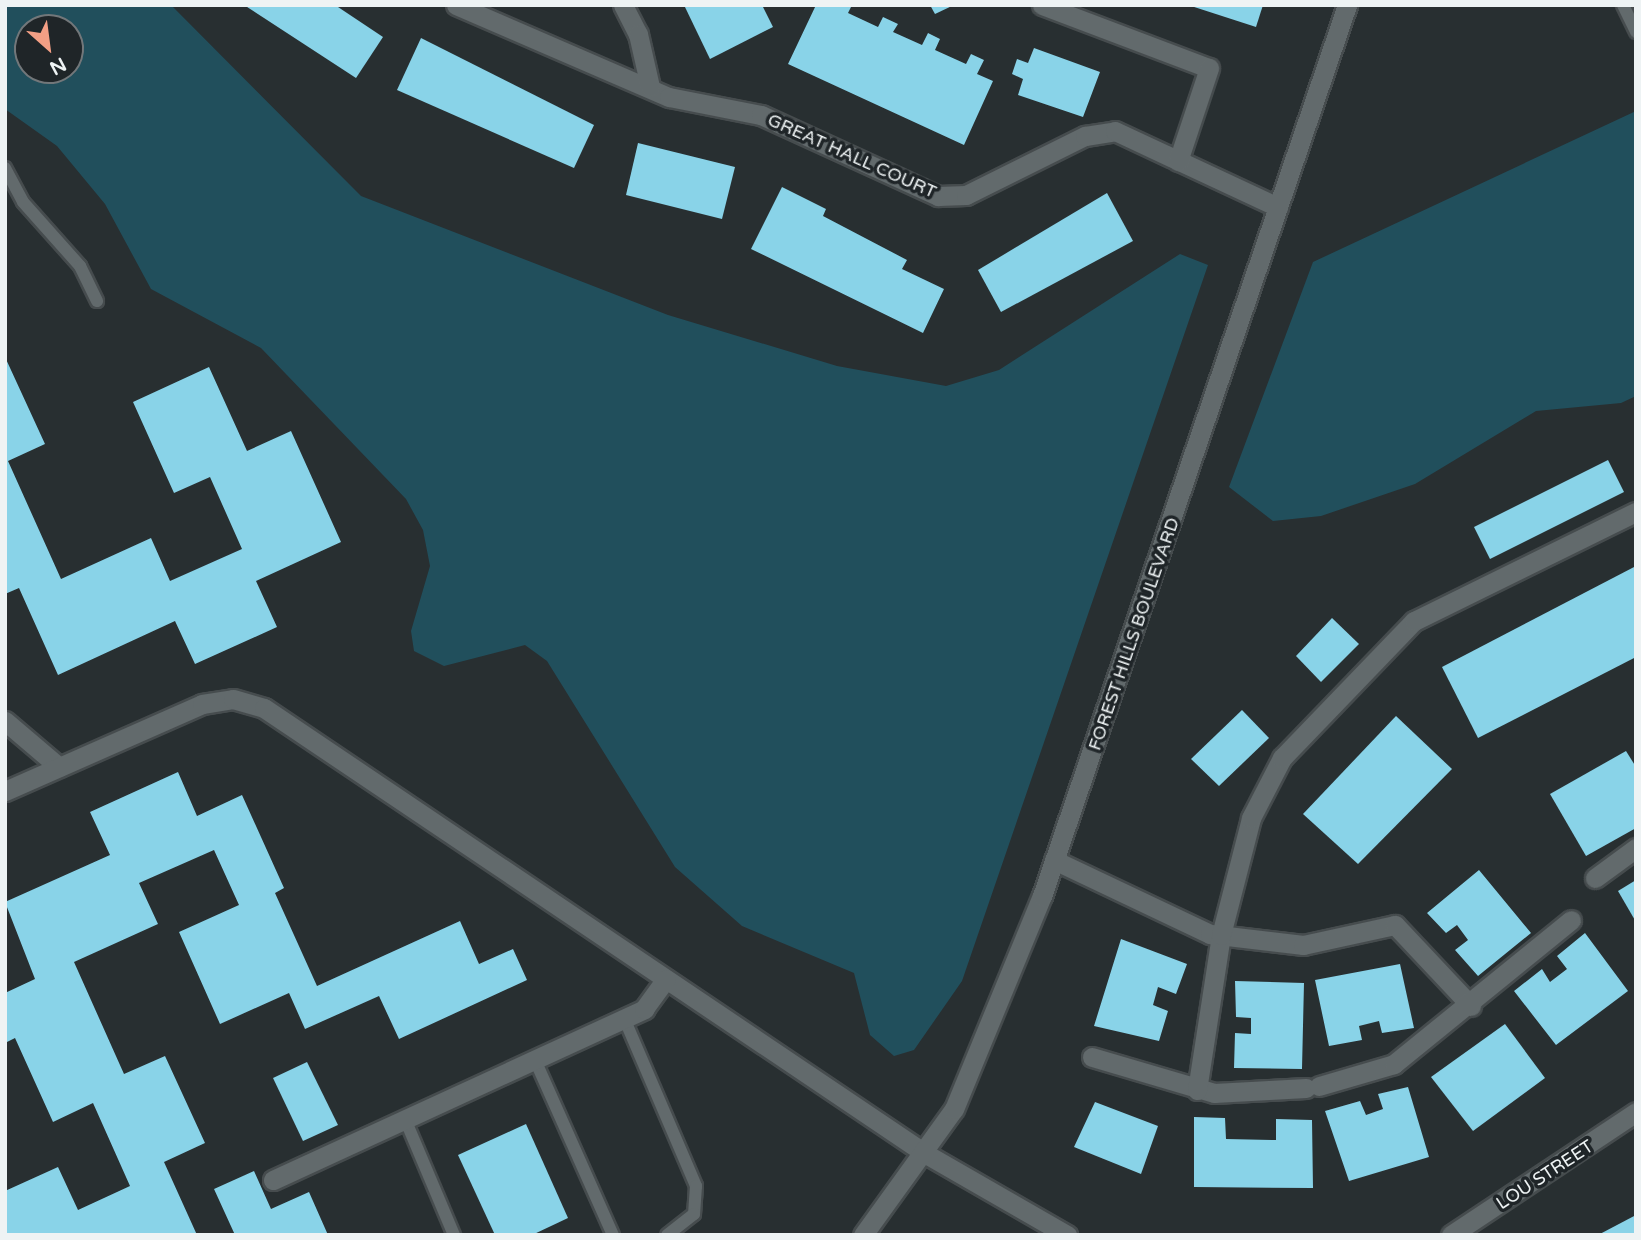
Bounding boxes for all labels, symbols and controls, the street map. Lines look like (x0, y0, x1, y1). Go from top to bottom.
north arrow (14, 14, 84, 84)
text: N (46, 52, 70, 79)
street label: GREAT HALL COURT (764, 109, 940, 203)
street label: FOREST HILLS BOULEVARD (1084, 515, 1184, 753)
street label: LOU STREET (1492, 1136, 1598, 1214)

